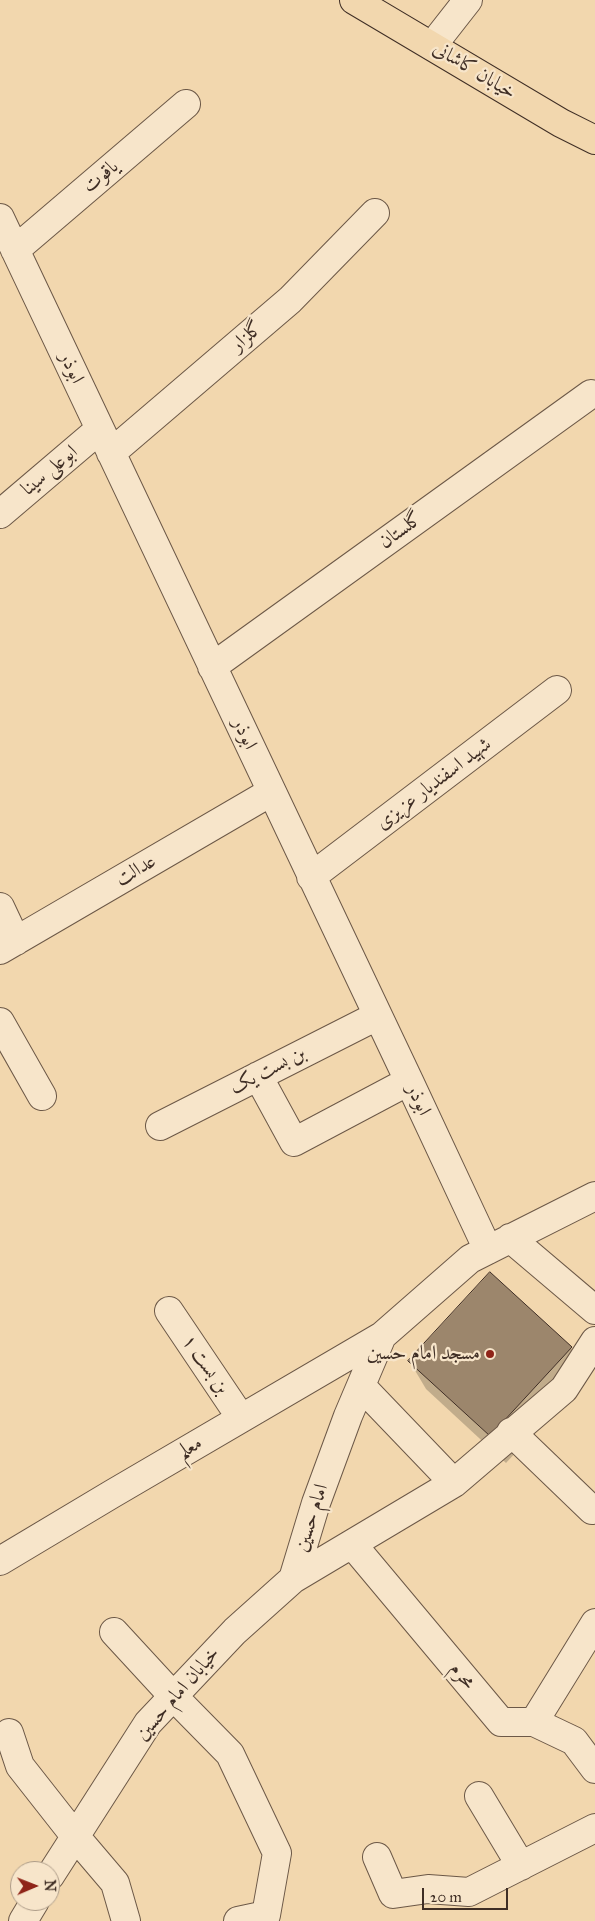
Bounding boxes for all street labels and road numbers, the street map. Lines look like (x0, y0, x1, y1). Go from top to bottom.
street label: خیابان کاشانی (428, 37, 520, 105)
street label: یاقوت (78, 155, 124, 199)
street label: گلزار (226, 317, 268, 357)
street label: ابوذر (53, 348, 89, 388)
street label: ابوعلی سینا (17, 441, 83, 501)
street label: گلستان (375, 507, 427, 555)
street label: ابوذر (226, 714, 262, 754)
street label: شهید اسفندیار عزیزی (371, 733, 497, 835)
street label: عدالت (112, 850, 160, 892)
street label: بن بست یک (226, 1042, 310, 1100)
street label: ابوذر (400, 1080, 436, 1120)
street label: بن بست ۱ (176, 1330, 234, 1400)
street label: معلم (173, 1431, 207, 1465)
street label: امام حسین (290, 1481, 334, 1555)
street label: خیابان امام حسین (131, 1642, 225, 1746)
street label: محرم (444, 1658, 480, 1694)

